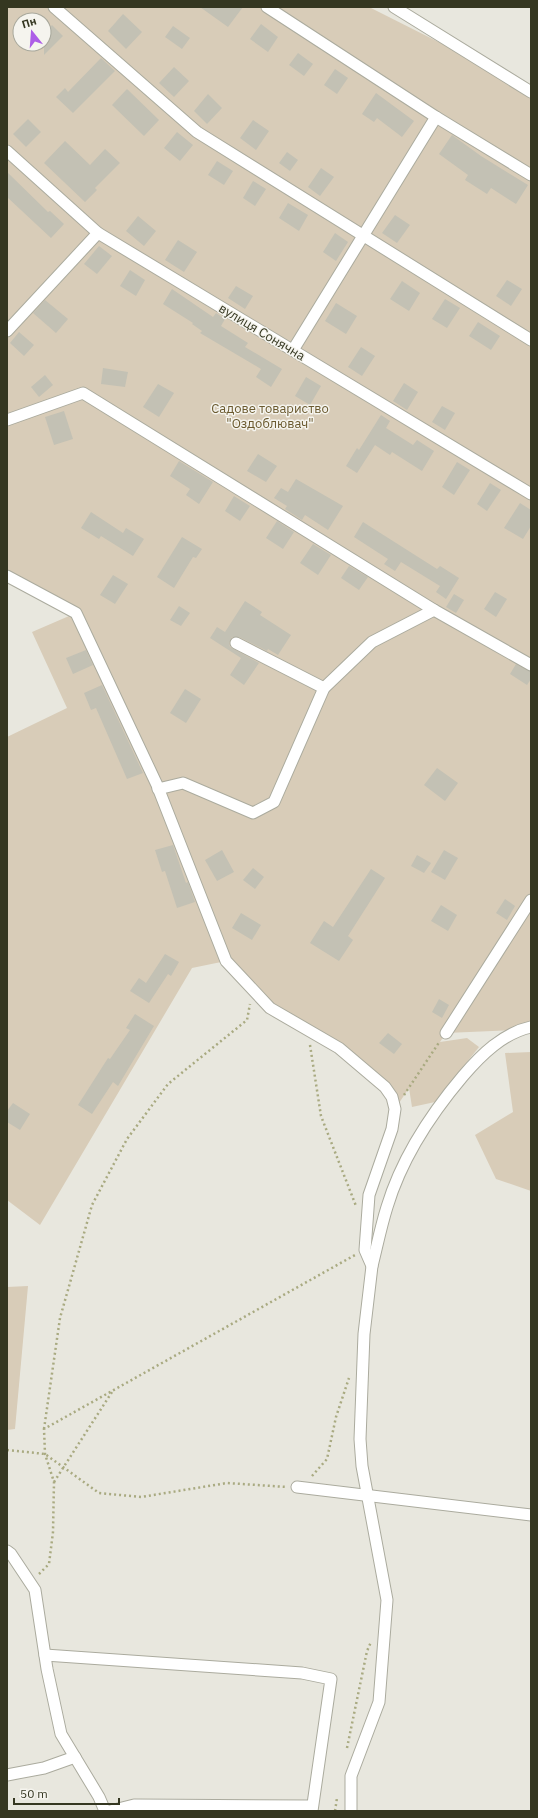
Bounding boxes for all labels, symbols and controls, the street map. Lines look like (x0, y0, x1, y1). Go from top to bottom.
north arrow (12, 12, 52, 52)
text: Пн (20, 14, 38, 31)
street label: вулиця Сонячна (216, 300, 308, 364)
park label: Садове товариство "Оздоблювач" (211, 400, 329, 432)
scale bar (14, 1780, 119, 1806)
text: 50 m (20, 1786, 48, 1801)

